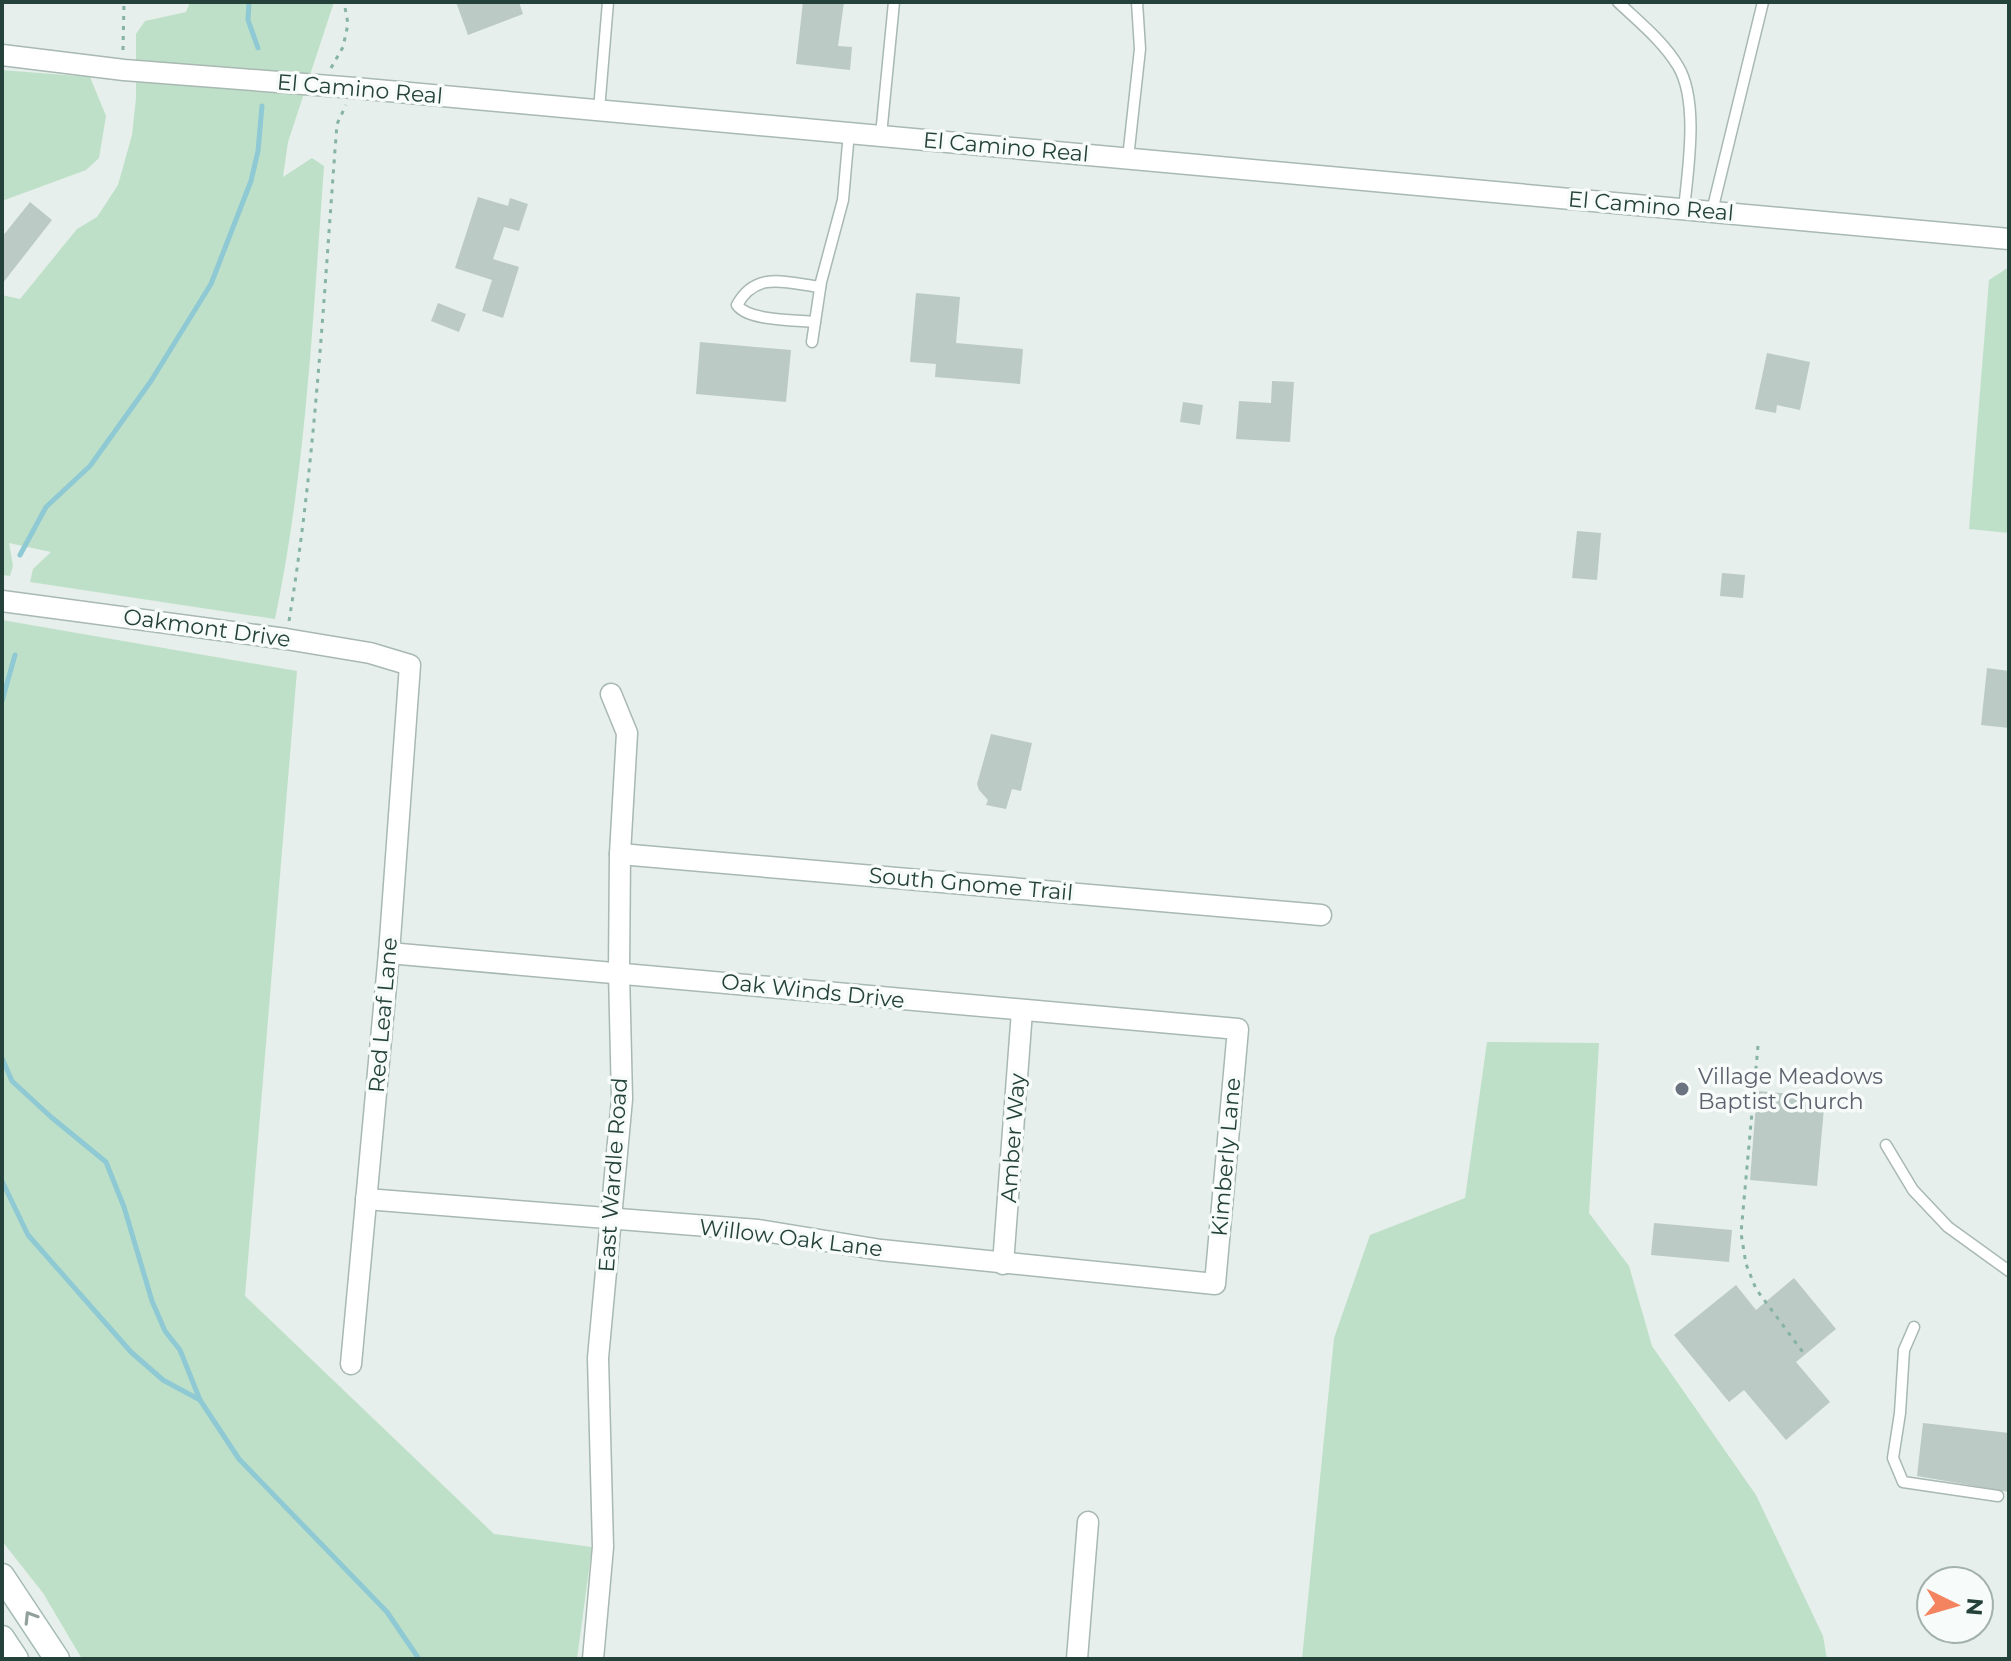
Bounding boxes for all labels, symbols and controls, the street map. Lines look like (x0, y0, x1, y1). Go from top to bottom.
street label: El Camino Real (276, 68, 444, 110)
street label: El Camino Real (922, 126, 1090, 168)
street label: El Camino Real (1567, 185, 1735, 227)
street label: Oakmont Drive (122, 603, 292, 653)
street label: South Gnome Trail (868, 862, 1074, 906)
street label: Red Leaf Lane (363, 936, 403, 1094)
street label: Oak Winds Drive (720, 968, 906, 1014)
place label: Village Meadows Baptist Church (1698, 1063, 1883, 1115)
street label: Amber Way (995, 1072, 1031, 1204)
street label: Kimberly Lane (1206, 1076, 1246, 1238)
street label: East Wardle Road (593, 1077, 633, 1273)
marker: Village Meadows Baptist Church (1673, 1080, 1691, 1098)
street label: Willow Oak Lane (698, 1213, 884, 1263)
north arrow (1915, 1565, 1995, 1645)
text: N (1960, 1597, 1989, 1617)
one-way arrow (25, 1611, 40, 1626)

